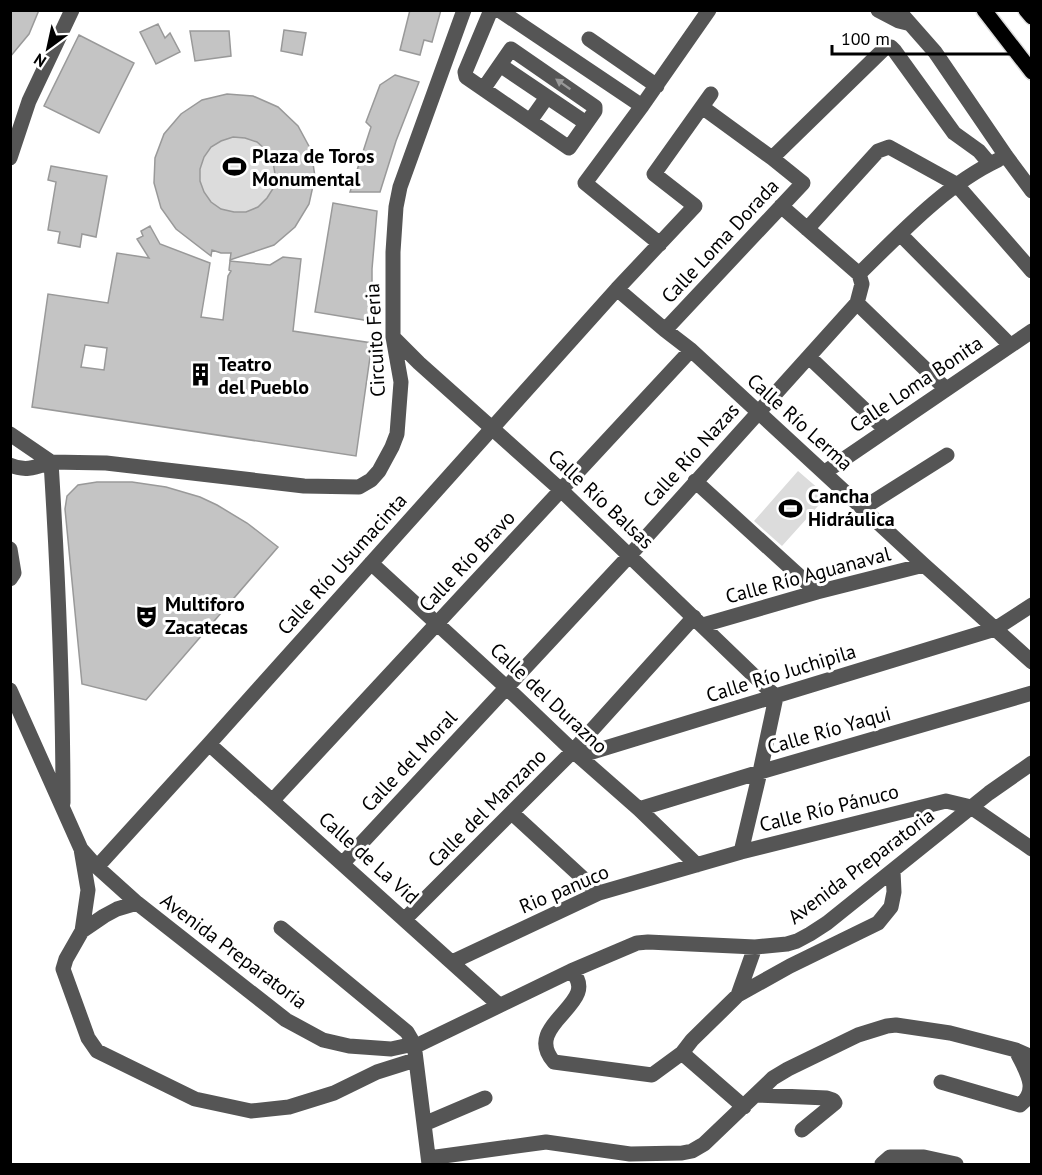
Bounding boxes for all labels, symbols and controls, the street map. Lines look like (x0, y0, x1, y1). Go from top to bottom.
north arrow (18, 18, 78, 78)
scale bar (832, 18, 1010, 56)
text: 100 m (841, 27, 890, 50)
text: N (30, 49, 50, 72)
one-way arrow (555, 78, 571, 90)
place label: Plaza de Toros Monumental (252, 143, 374, 192)
sports icon: Plaza de Toros Monumental (221, 154, 247, 180)
street label: Calle Loma Dorada (656, 173, 784, 309)
street label: Circuito Feria (359, 282, 391, 398)
street label: Calle Loma Bonita (844, 330, 988, 438)
place label: Teatro del Pueblo (218, 351, 309, 400)
building icon: Teatro del Pueblo (187, 362, 213, 388)
street label: Calle Río Lerma (742, 368, 858, 476)
street label: Calle Río Nazas (637, 397, 745, 513)
street label: Calle Río Balsas (543, 443, 659, 555)
place label: Cancha Hidráulica (808, 483, 895, 532)
street label: Calle Río Usumacinta (272, 488, 412, 640)
sports icon: Cancha Hidráulica (777, 495, 803, 521)
street label: Calle Río Bravo (413, 505, 521, 617)
street label: Calle Río Aguanaval (723, 540, 894, 610)
place label: Multiforo Zacatecas (165, 591, 248, 640)
theatre icon: Multiforo Zacatecas (134, 603, 160, 629)
street label: Calle del Durazno (485, 637, 613, 759)
street label: Calle Río Juchipila (703, 638, 859, 708)
street label: Calle Río Yaqui (764, 700, 894, 760)
street label: Calle del Moral (355, 705, 463, 817)
street label: Calle del Manzano (422, 743, 552, 873)
street label: Calle Río Pánuco (757, 778, 901, 838)
street label: Avenida Preparatoria (782, 802, 940, 930)
street label: Calle de La Vid (313, 806, 425, 910)
street label: Rio panuco (515, 858, 613, 920)
street label: Avenida Preparatoria (155, 887, 313, 1015)

